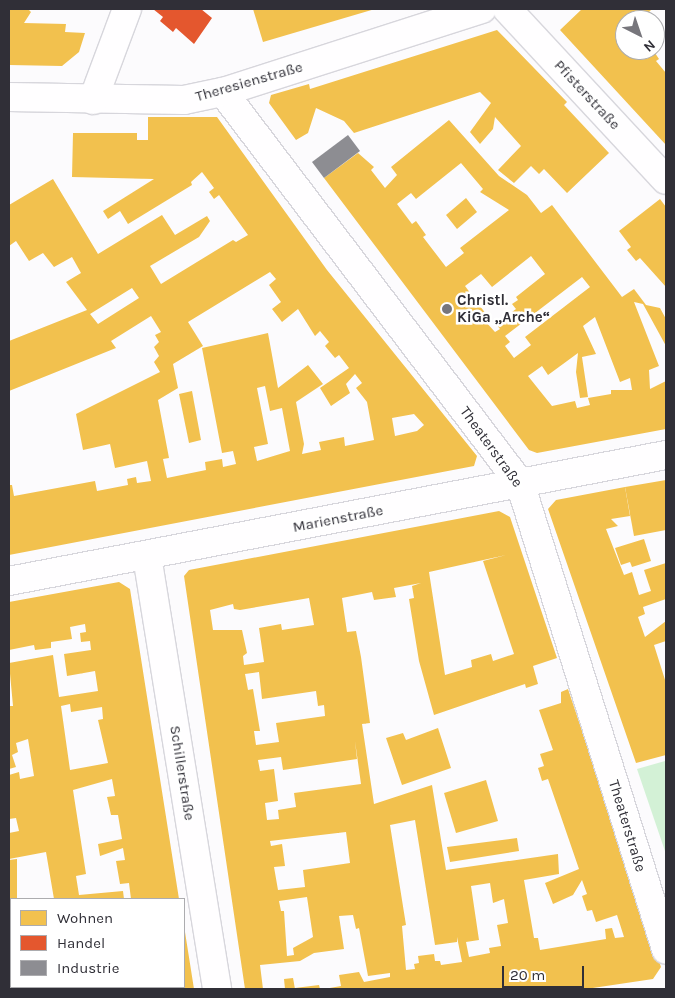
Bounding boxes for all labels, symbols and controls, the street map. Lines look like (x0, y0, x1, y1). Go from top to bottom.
north arrow (615, 10, 665, 60)
text: N (640, 36, 659, 56)
street label: Pfisterstraße (550, 56, 624, 134)
street label: Theresienstraße (193, 58, 305, 106)
place label: Christl. KiGa „Arche“ (457, 291, 550, 326)
marker: Christl. KiGa „Arche“ (441, 303, 453, 315)
street label: Theaterstraße (456, 403, 526, 491)
street label: Marienstraße (291, 501, 385, 537)
street label: Schillerstraße (166, 724, 198, 822)
street label: Theaterstraße (604, 778, 650, 874)
legend (10, 898, 185, 988)
text: Wohnen (57, 909, 113, 927)
text: Handel (57, 934, 105, 952)
scale bar (505, 956, 588, 988)
text: Industrie (57, 959, 119, 977)
text: 20 m (510, 966, 545, 984)

